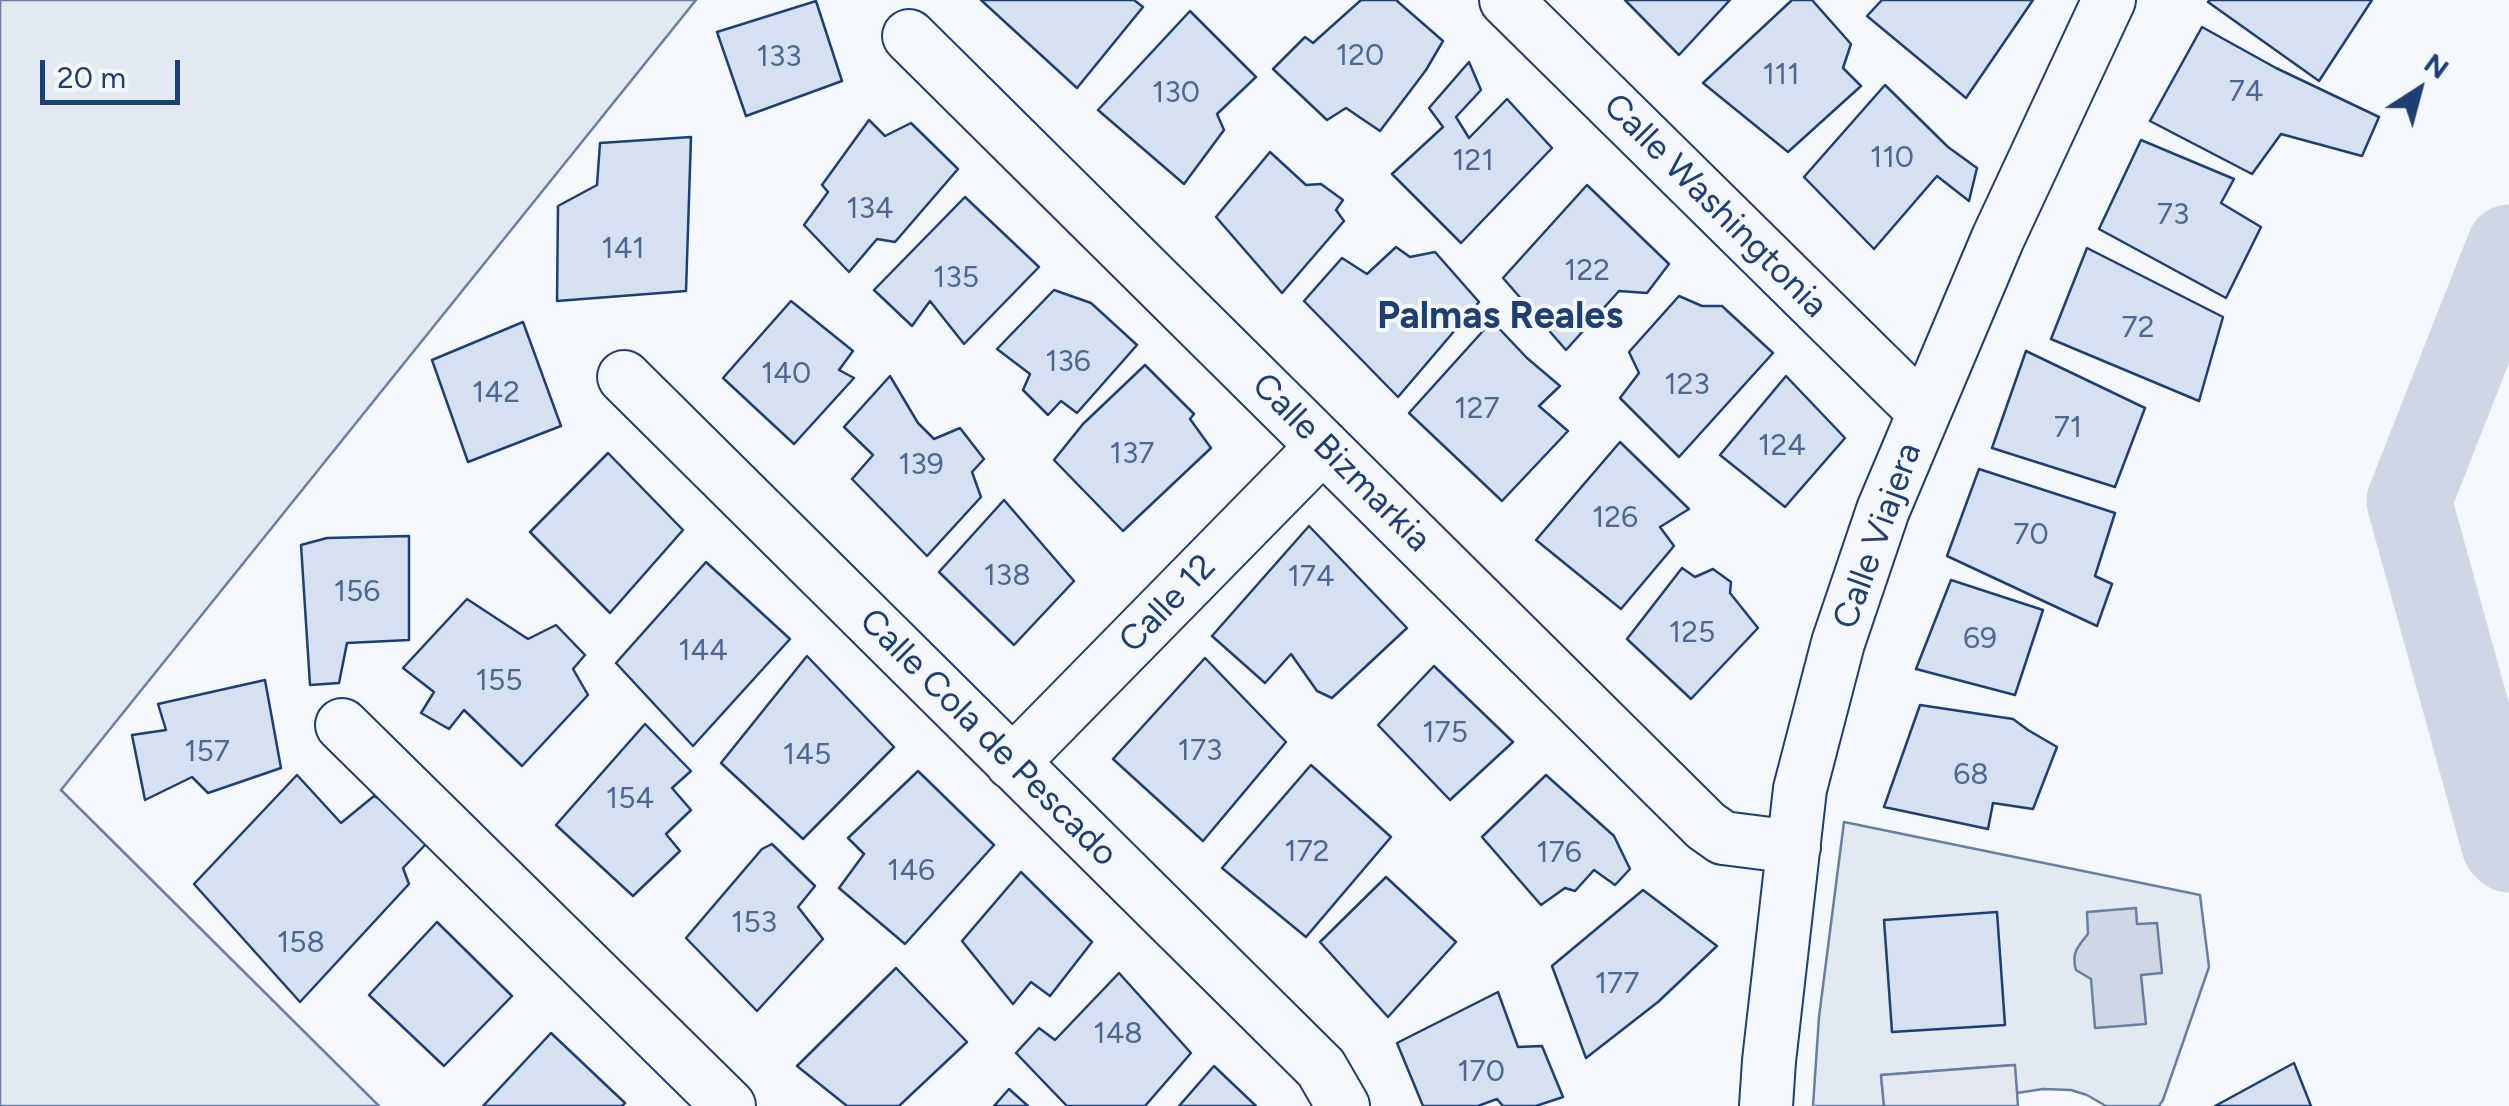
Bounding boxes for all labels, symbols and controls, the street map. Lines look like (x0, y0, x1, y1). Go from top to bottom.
house number: 120 (1336, 38, 1384, 74)
house number: 133 (756, 39, 802, 75)
scale bar (45, 40, 185, 102)
north arrow (2369, 40, 2469, 140)
text: N (2418, 46, 2455, 86)
house number: 111 (1762, 57, 1800, 93)
text: 20 m (57, 59, 126, 96)
house number: 74 (2229, 74, 2263, 110)
house number: 130 (1152, 75, 1200, 111)
street label: Calle Washingtonia (1594, 85, 1836, 327)
house number: 110 (1870, 140, 1914, 176)
house number: 121 (1452, 143, 1494, 179)
house number: 134 (846, 191, 894, 227)
house number: 73 (2157, 197, 2189, 233)
house number: 141 (601, 231, 645, 267)
house number: 122 (1564, 253, 1610, 289)
house number: 135 (933, 260, 979, 296)
district label: Palmas Reales (1377, 294, 1623, 340)
house number: 72 (2122, 310, 2154, 346)
house number: 136 (1045, 344, 1091, 380)
house number: 140 (761, 356, 811, 392)
street label: Calle Bizmarkia (1243, 365, 1439, 561)
house number: 123 (1664, 367, 1710, 403)
house number: 142 (472, 375, 520, 411)
house number: 127 (1454, 391, 1500, 427)
house number: 71 (2054, 410, 2082, 446)
house number: 124 (1758, 428, 1806, 464)
house number: 137 (1110, 436, 1154, 472)
street label: Calle Viajera (1825, 437, 1931, 635)
house number: 139 (898, 447, 944, 483)
house number: 126 (1592, 500, 1638, 536)
house number: 70 (2013, 517, 2049, 553)
street label: Calle 12 (1111, 546, 1225, 662)
house number: 138 (983, 558, 1031, 594)
house number: 174 (1287, 559, 1335, 595)
house number: 156 (334, 574, 380, 610)
street label: Calle Cola de Pescado (850, 600, 1126, 876)
house number: 125 (1669, 615, 1715, 651)
house number: 69 (1963, 621, 1997, 657)
house number: 144 (678, 633, 728, 669)
house number: 155 (476, 663, 522, 699)
house number: 175 (1422, 715, 1468, 751)
house number: 173 (1178, 733, 1222, 769)
house number: 157 (184, 734, 230, 770)
house number: 145 (783, 737, 831, 773)
house number: 68 (1953, 757, 1989, 793)
house number: 154 (606, 781, 654, 817)
house number: 172 (1284, 834, 1330, 870)
house number: 176 (1536, 835, 1582, 871)
house number: 146 (887, 853, 935, 889)
house number: 153 (731, 905, 777, 941)
house number: 158 (277, 925, 325, 961)
house number: 177 (1595, 966, 1639, 1002)
house number: 148 (1093, 1016, 1143, 1052)
house number: 170 (1457, 1054, 1505, 1090)

